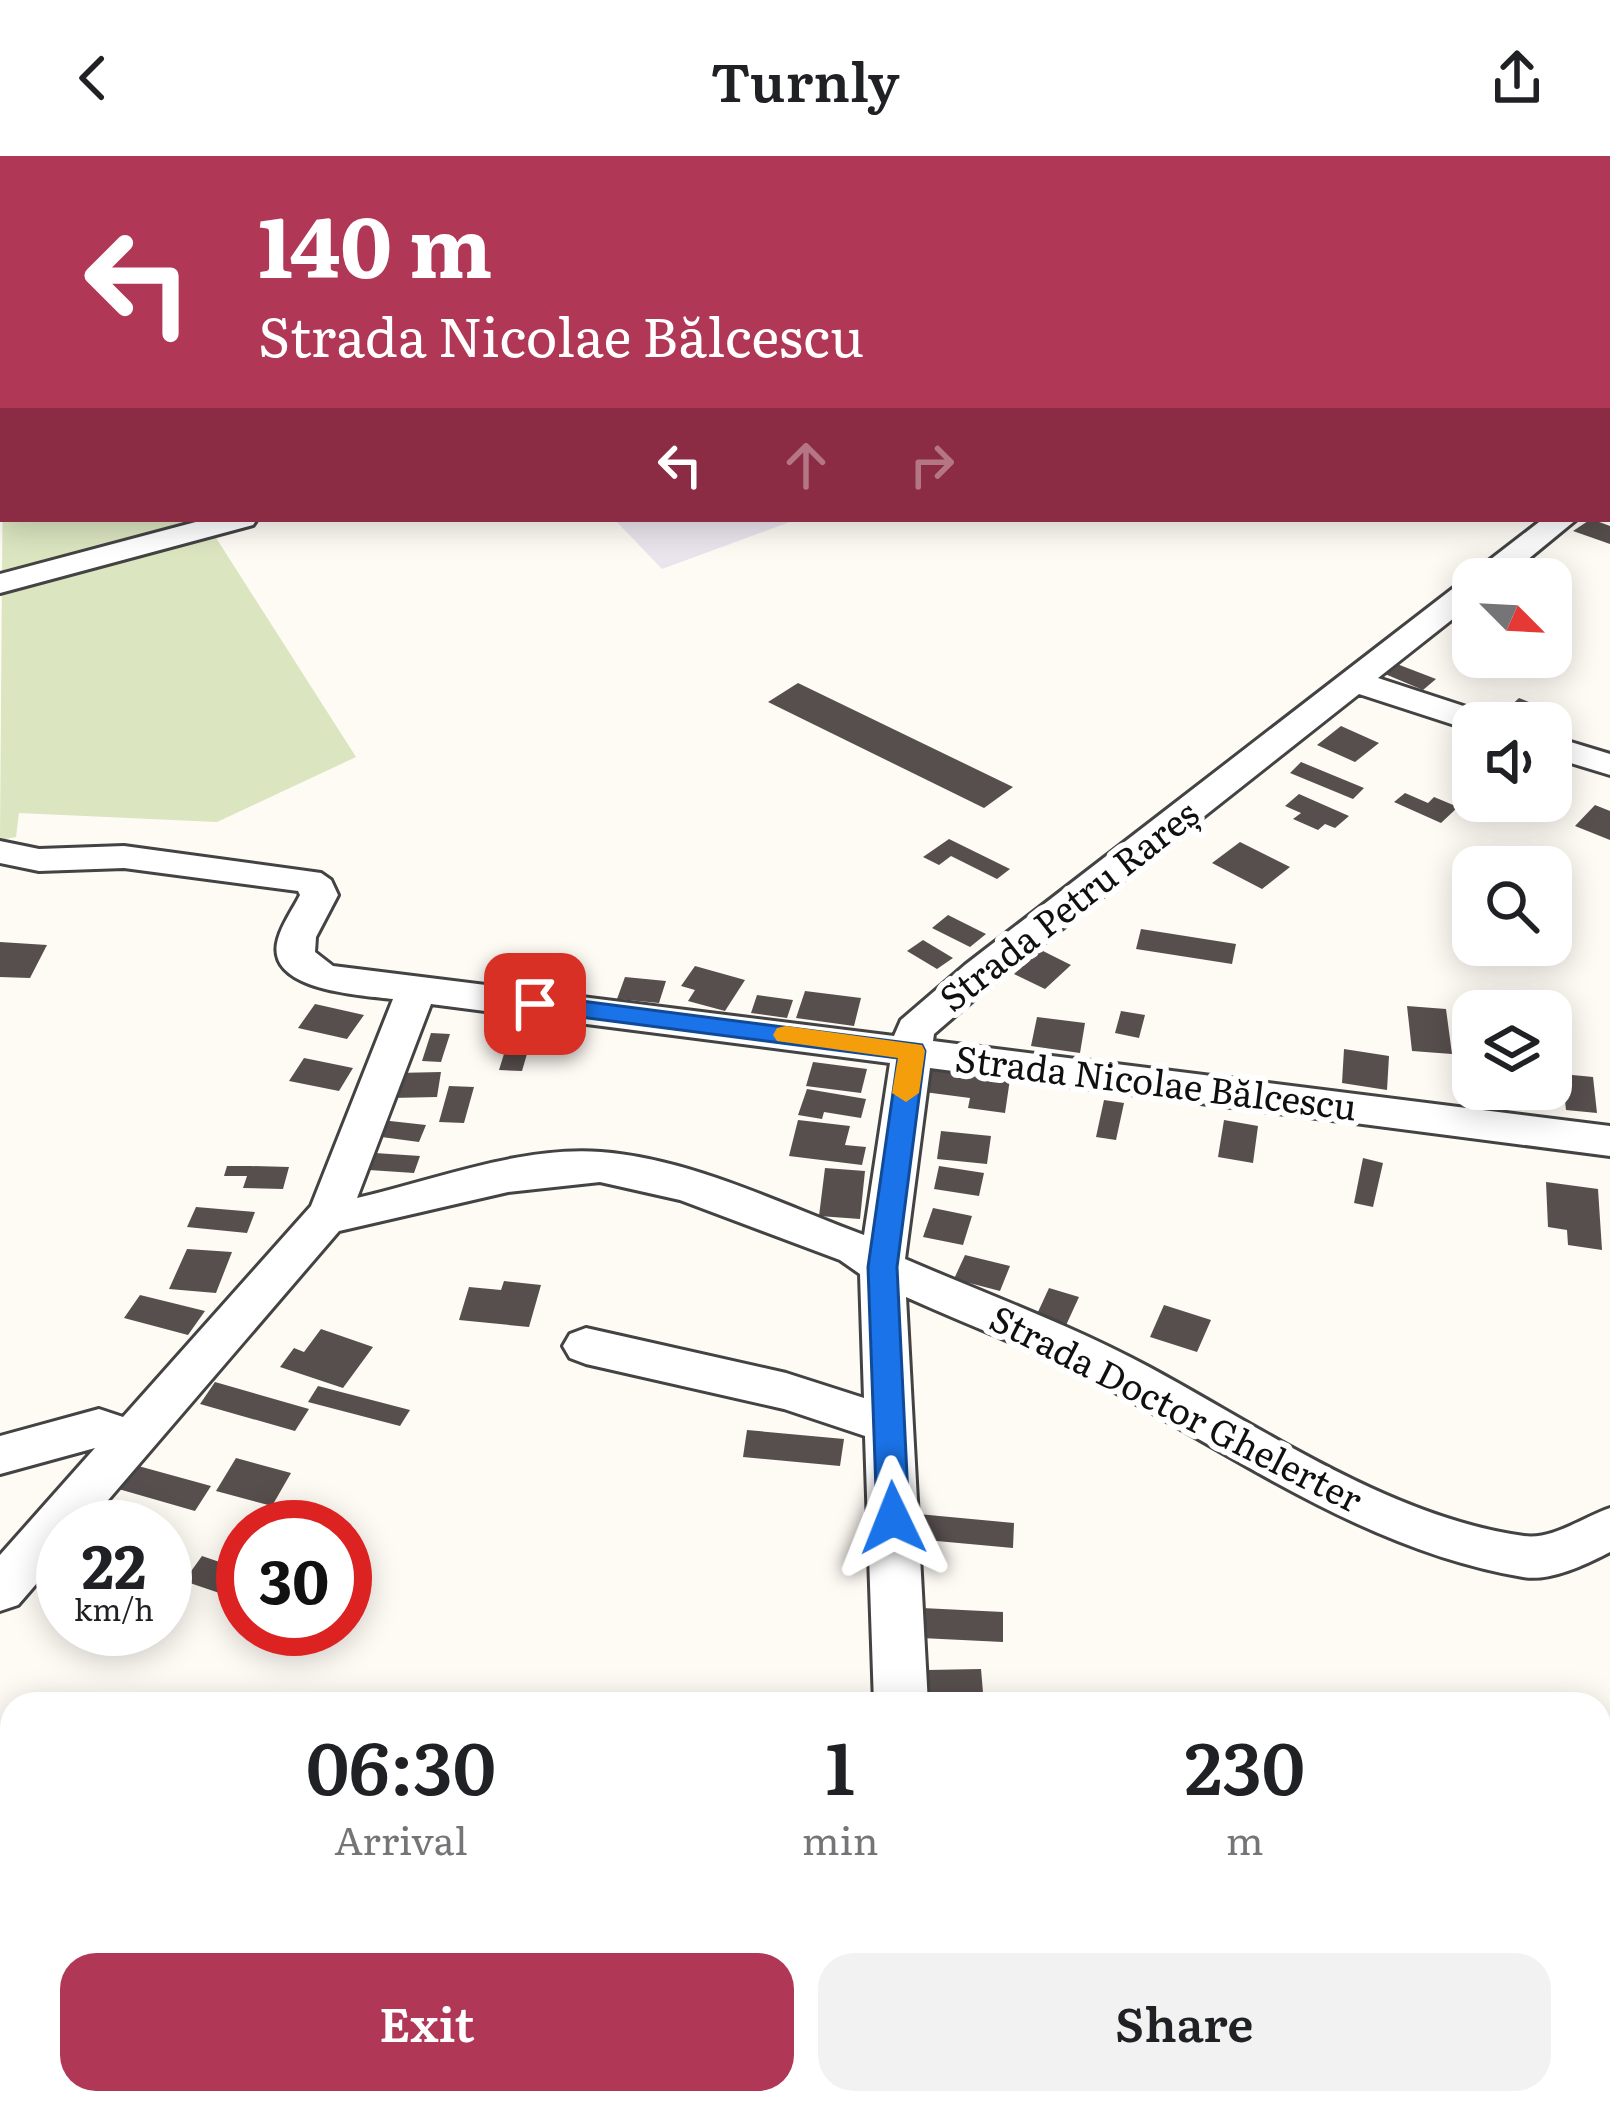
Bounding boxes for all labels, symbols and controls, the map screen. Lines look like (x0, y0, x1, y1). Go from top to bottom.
text: Turnly (711, 38, 900, 119)
icon: back (60, 45, 126, 111)
icon: share (1484, 45, 1550, 111)
text: 140 m (258, 179, 493, 304)
icon: left (60, 204, 216, 360)
text: Strada Nicolae Bălcescu (258, 293, 864, 374)
icon: left (647, 432, 713, 498)
icon: ahead (773, 432, 839, 498)
icon: right (899, 432, 965, 498)
north arrow (1452, 558, 1572, 678)
map controls (1452, 558, 1572, 1110)
button: sound (1452, 702, 1572, 822)
street label: Strada Petru Rareș (927, 786, 1208, 1022)
button: search (1452, 846, 1572, 966)
pin (484, 953, 586, 1055)
icon: arrive (502, 971, 568, 1037)
button: layers (1452, 990, 1572, 1110)
street label: Strada Nicolae Bălcescu (953, 1030, 1360, 1131)
street label: Strada Doctor Ghelerter (982, 1290, 1372, 1524)
position arrow (830, 1455, 956, 1581)
speed limit sign: 30 (216, 1500, 372, 1656)
text: 22 (82, 1518, 146, 1607)
text: km/h (74, 1586, 154, 1630)
text: 06:30 (306, 1710, 496, 1817)
text: 1 (825, 1710, 855, 1817)
text: 230 (1184, 1710, 1305, 1817)
text: Arrival (334, 1809, 468, 1867)
text: min (802, 1809, 878, 1867)
text: m (1226, 1809, 1264, 1867)
button: Exit (60, 1953, 794, 2091)
button: Share (818, 1953, 1551, 2091)

